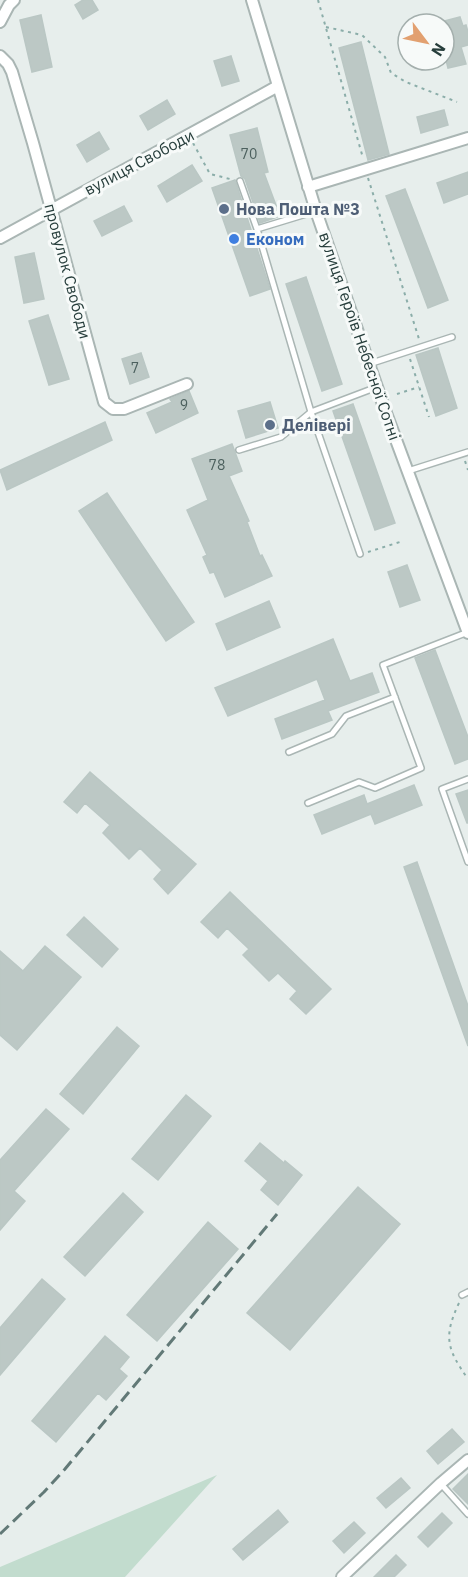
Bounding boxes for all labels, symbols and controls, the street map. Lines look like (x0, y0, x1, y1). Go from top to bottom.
north arrow (396, 12, 456, 72)
text: N (427, 40, 450, 60)
street label: вулиця Свободи (81, 125, 197, 199)
house number: 70 (241, 145, 257, 163)
place label: Нова Пошта №3 (236, 199, 360, 219)
street label: провулок Свободи (40, 201, 96, 341)
marker: Нова Пошта №3 (217, 202, 231, 216)
place label: Економ (246, 229, 304, 249)
street label: вулиця Героїв Небесної Сотні (315, 229, 405, 443)
marker: Економ (227, 232, 241, 246)
house number: 7 (131, 359, 139, 377)
house number: 9 (180, 396, 188, 414)
place label: Делівері (282, 415, 351, 435)
marker: Делівері (263, 418, 277, 432)
house number: 78 (209, 456, 225, 474)

